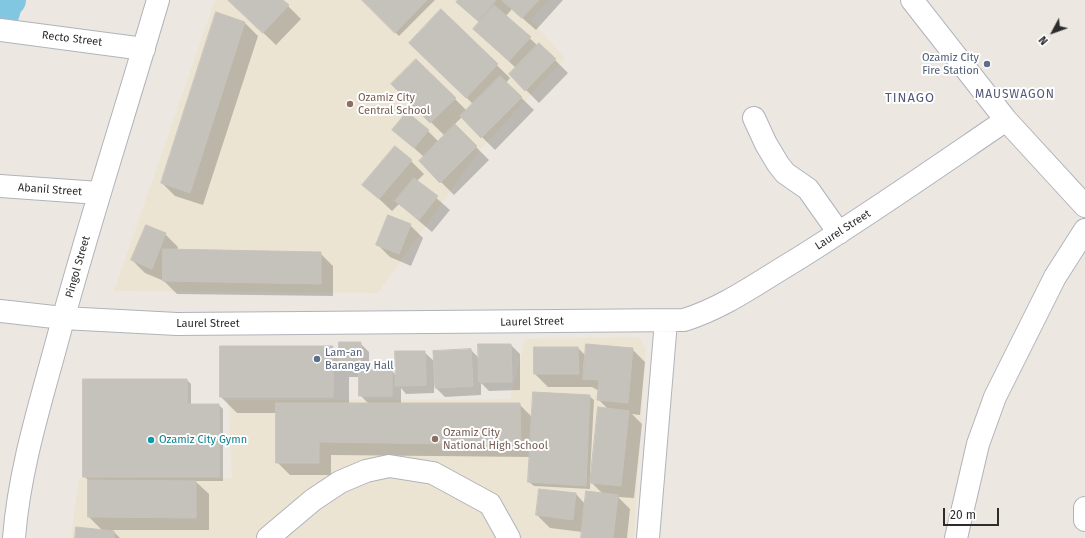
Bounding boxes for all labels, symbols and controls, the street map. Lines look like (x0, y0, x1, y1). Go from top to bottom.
north arrow (1033, 12, 1073, 52)
street label: Recto Street (41, 29, 103, 49)
text: N (1036, 33, 1051, 47)
place label: Ozamiz City Fire Station (922, 51, 979, 77)
marker: Ozamiz City Fire Station (982, 59, 992, 69)
district label: MAUSWAGON (975, 88, 1055, 102)
district label: TINAGO (885, 90, 935, 106)
place label: Ozamiz City Central School (358, 91, 430, 117)
marker: Ozamiz City Central School (345, 99, 355, 109)
street label: Abanil Street (17, 181, 83, 199)
street label: Laurel Street (813, 207, 873, 253)
street label: Pingol Street (63, 234, 93, 300)
street label: Laurel Street (500, 315, 564, 329)
street label: Laurel Street (176, 317, 240, 331)
place label: Lam-an Barangay Hall (325, 346, 393, 372)
marker: Lam-an Barangay Hall (312, 354, 322, 364)
place label: Ozamiz City National High School (443, 426, 548, 452)
place label: Ozamiz City Gymn (159, 433, 247, 447)
marker: Ozamiz City National High School (430, 434, 440, 444)
marker: Ozamiz City Gymn (146, 435, 156, 445)
scale bar (945, 500, 1001, 526)
text: 20 m (950, 508, 976, 522)

